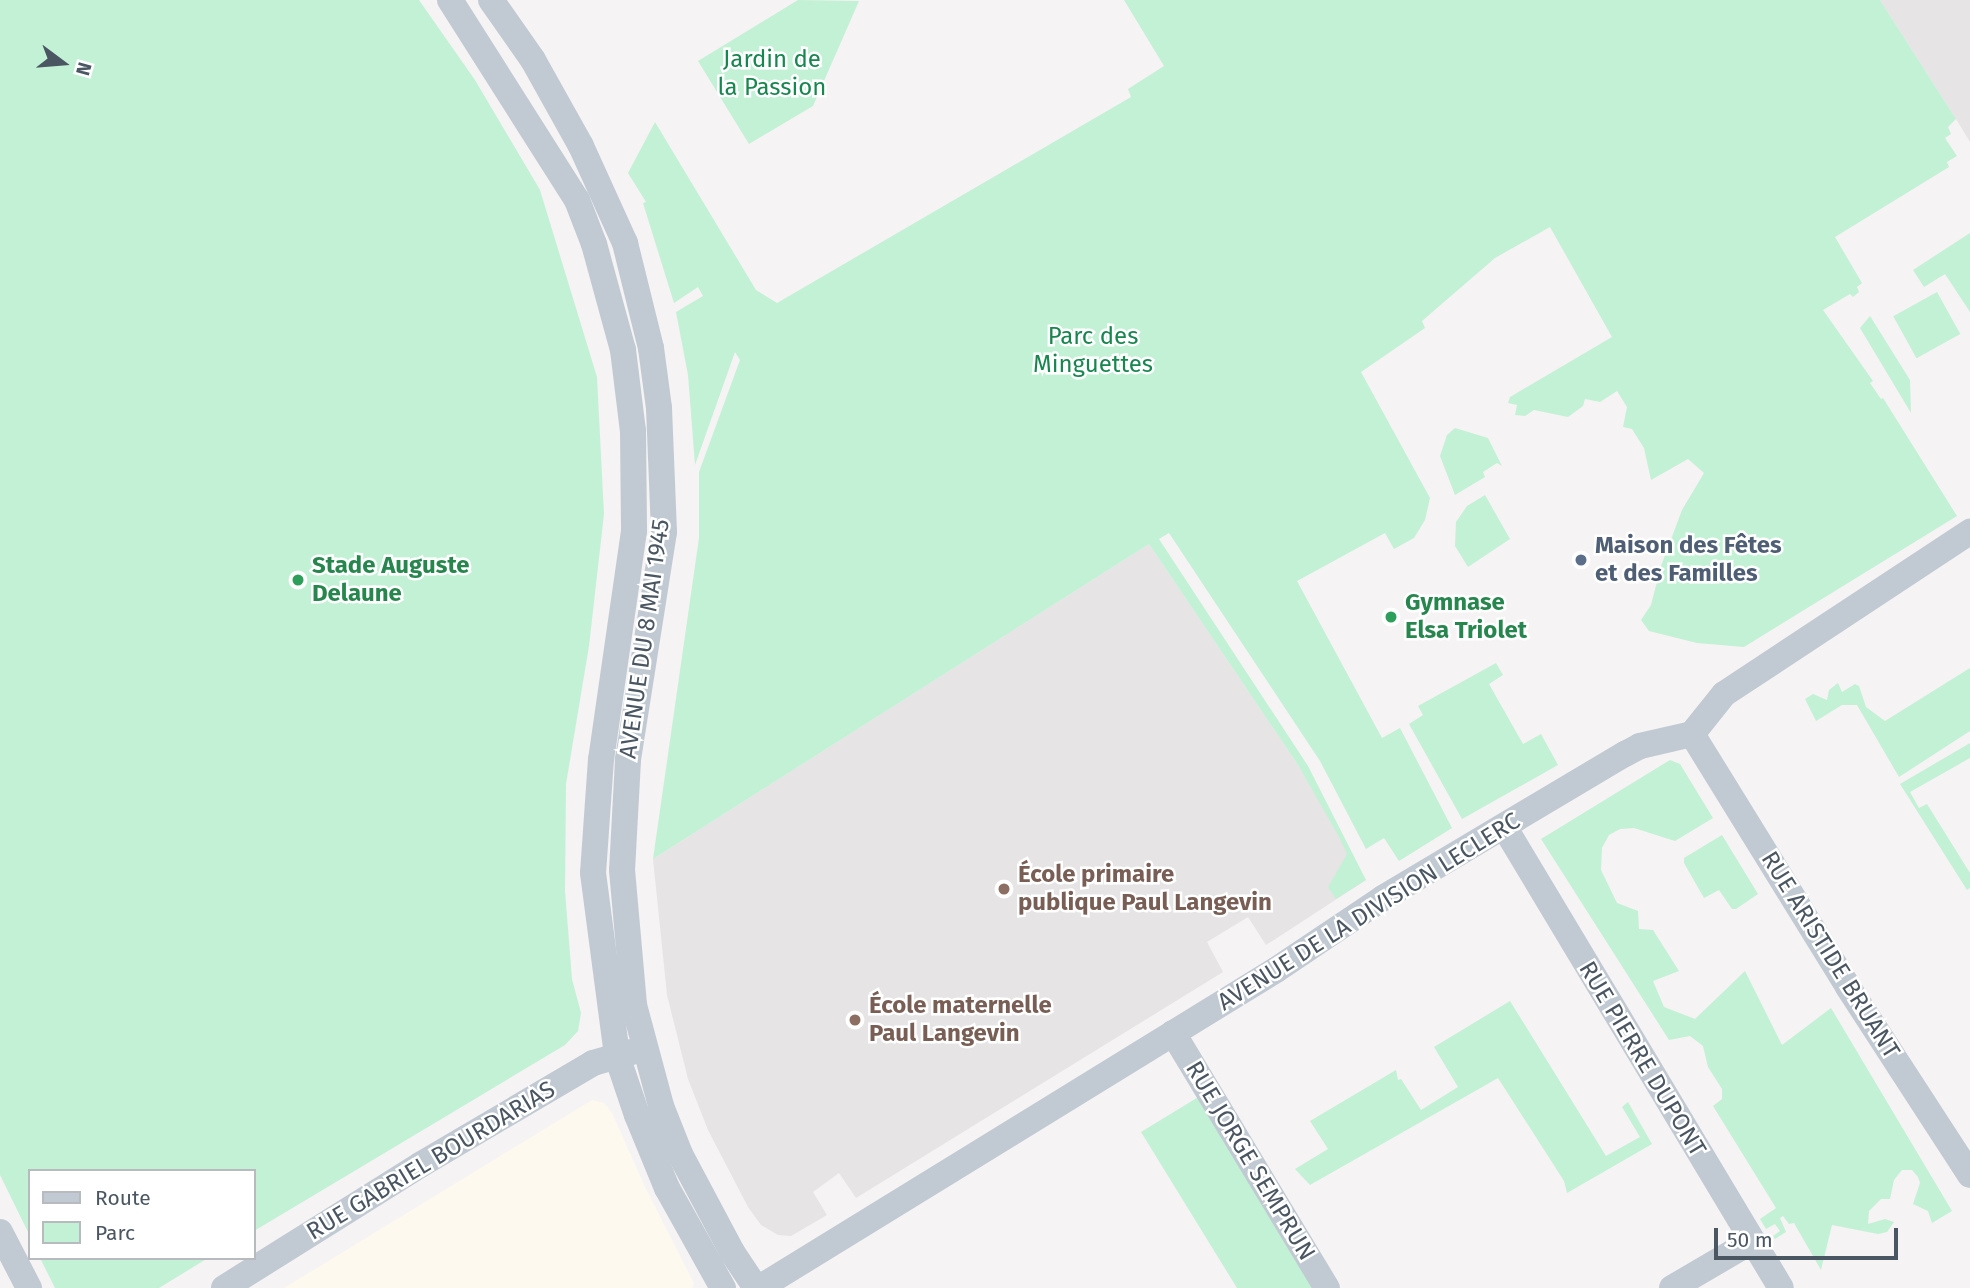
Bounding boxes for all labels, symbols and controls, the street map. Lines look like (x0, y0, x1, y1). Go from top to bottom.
north arrow (28, 28, 98, 98)
park label: Jardin de la Passion (718, 46, 826, 102)
text: N (71, 60, 96, 78)
park label: Parc des Minguettes (1033, 323, 1153, 379)
street label: AVENUE DU 8 MAI 1945 (614, 517, 676, 761)
place label: Maison des Fêtes et des Familles (1595, 532, 1782, 588)
place label: Stade Auguste Delaune (312, 552, 469, 608)
marker: Maison des Fêtes et des Familles (1573, 552, 1589, 568)
marker: Stade Auguste Delaune (290, 572, 306, 588)
place label: Gymnase Elsa Triolet (1405, 589, 1527, 645)
marker: Gymnase Elsa Triolet (1383, 609, 1399, 625)
street label: AVENUE DE LA DIVISION LECLERC (1213, 807, 1525, 1017)
street label: RUE ARISTIDE BRUANT (1755, 846, 1905, 1064)
place label: École primaire publique Paul Langevin (1018, 861, 1272, 917)
marker: École primaire publique Paul Langevin (996, 881, 1012, 897)
street label: RUE PIERRE DUPONT (1572, 956, 1712, 1162)
place label: École maternelle Paul Langevin (869, 992, 1052, 1048)
marker: École maternelle Paul Langevin (847, 1012, 863, 1028)
street label: RUE JORGE SEMPRUN (1179, 1056, 1321, 1266)
street label: RUE GABRIEL BOURDARIAS (302, 1075, 560, 1247)
legend (28, 1169, 256, 1260)
text: Route (95, 1185, 151, 1211)
scale bar (1718, 1214, 1902, 1258)
text: Parc (95, 1220, 135, 1246)
text: 50 m (1727, 1227, 1773, 1253)

